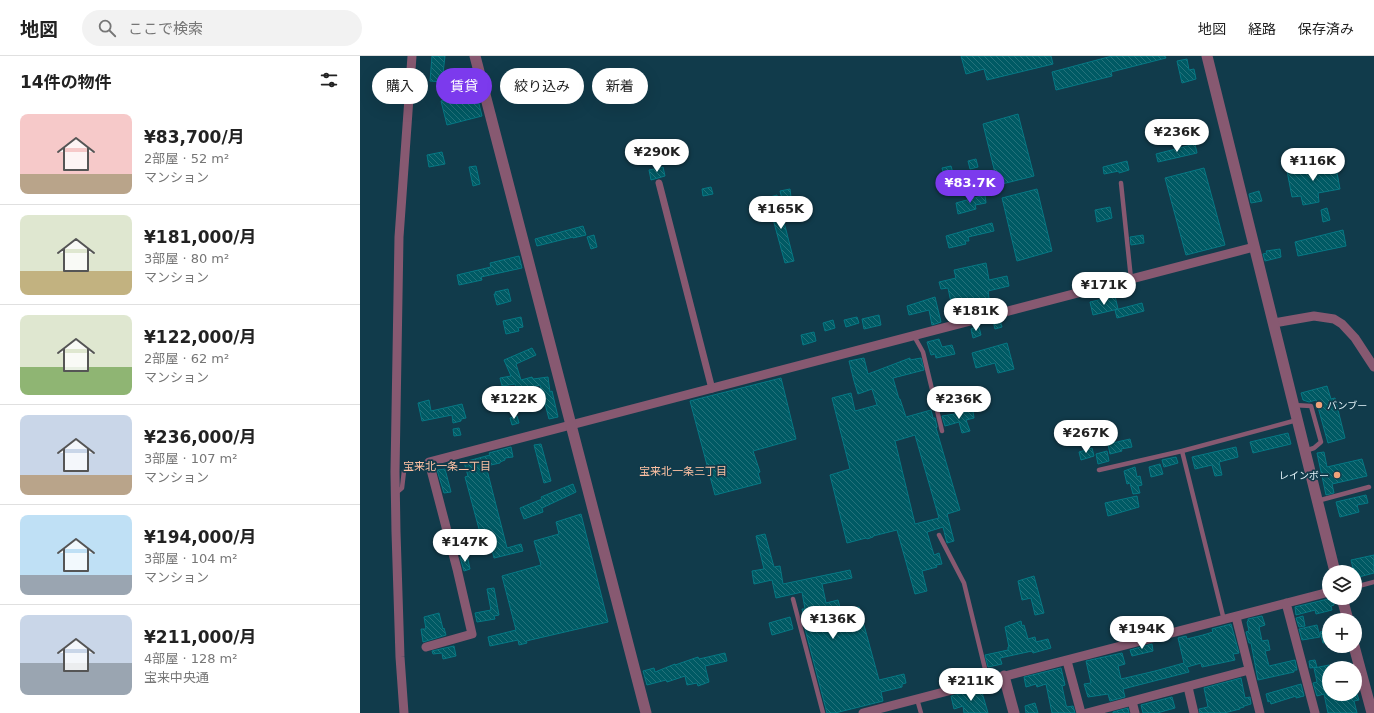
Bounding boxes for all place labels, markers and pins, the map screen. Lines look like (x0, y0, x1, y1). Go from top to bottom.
pin: ¥236K (1149, 119, 1205, 153)
pin: ¥290K (629, 139, 685, 173)
pin: ¥116K (1285, 148, 1341, 182)
pin: ¥83.7K (937, 170, 1003, 204)
pin: ¥165K (753, 196, 809, 230)
pin: ¥171K (1076, 272, 1132, 306)
pin: ¥181K (948, 298, 1004, 332)
pin: ¥122K (486, 386, 542, 420)
pin: ¥236K (931, 386, 987, 420)
marker: バンブー (1314, 400, 1324, 410)
place label: バンブー (1327, 400, 1367, 411)
pin: ¥267K (1058, 420, 1114, 454)
place label: レインボー (1279, 470, 1329, 481)
marker: レインボー (1332, 470, 1342, 480)
pin: ¥147K (437, 529, 493, 563)
pin: ¥136K (805, 606, 861, 640)
pin: ¥194K (1114, 616, 1170, 650)
pin: ¥211K (943, 668, 999, 702)

